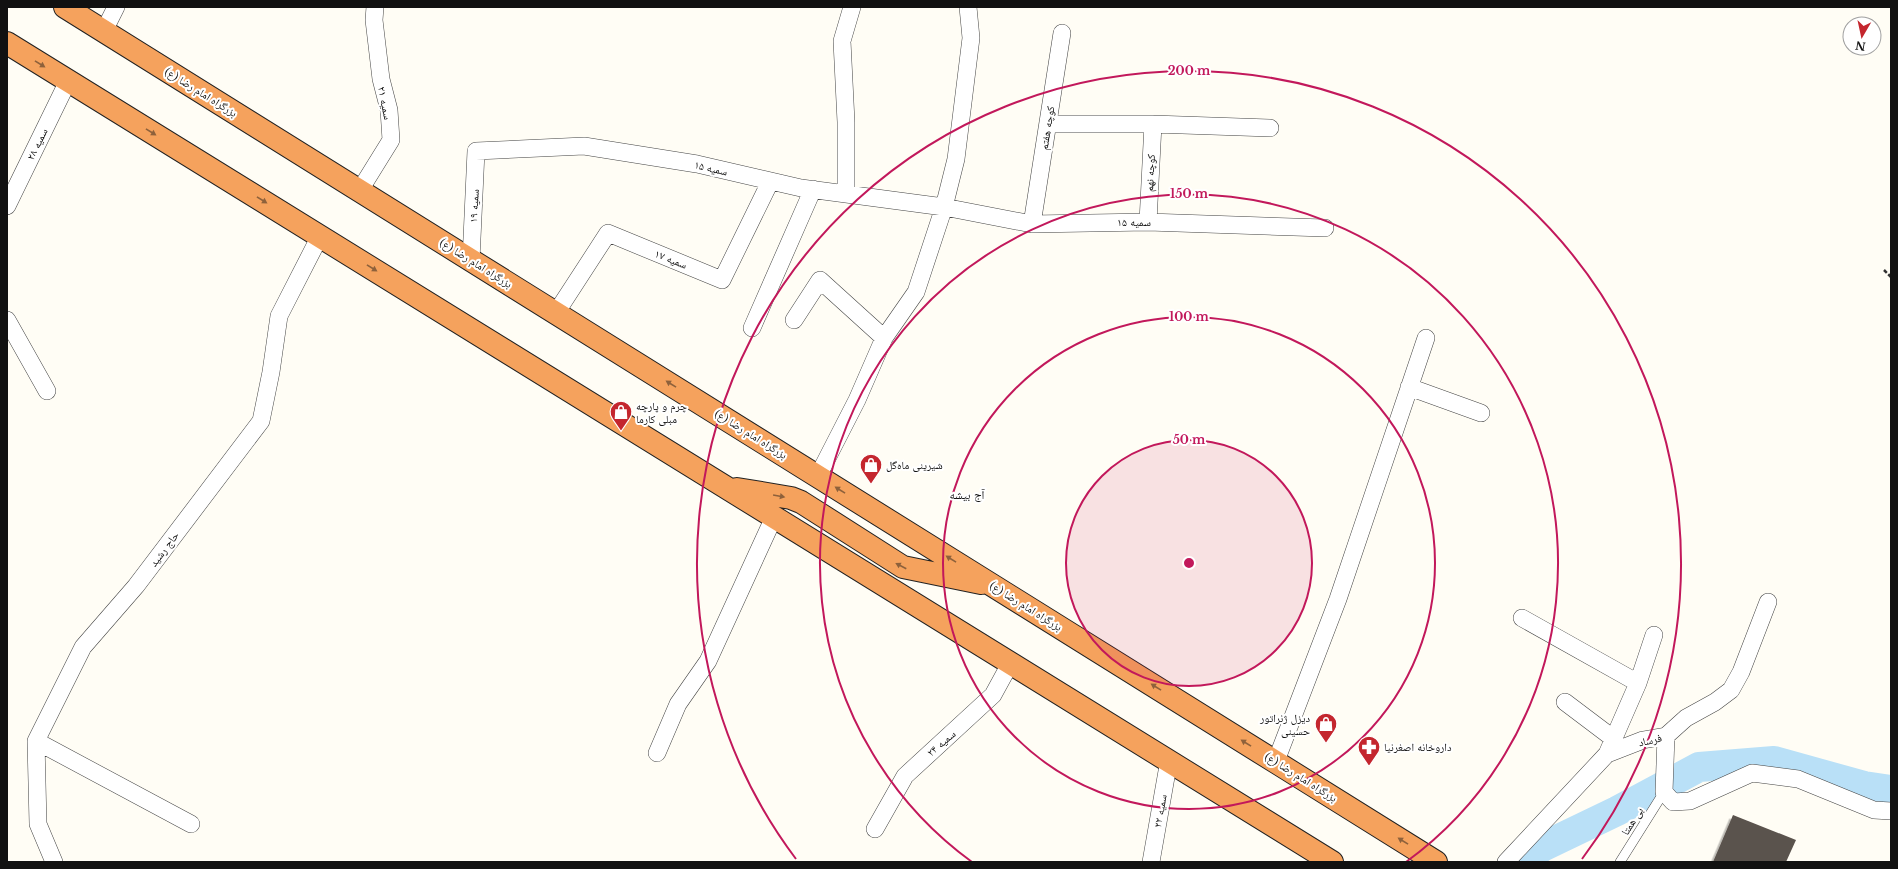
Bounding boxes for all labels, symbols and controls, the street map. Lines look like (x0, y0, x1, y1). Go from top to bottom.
north arrow (1842, 16, 1882, 56)
text: N (1854, 38, 1867, 54)
one-way arrow (34, 60, 46, 67)
text: 200 m (1168, 63, 1211, 78)
street label: بزرگراه امام رضا (ع) (162, 64, 240, 120)
street label: سمیه ۲۱ (375, 85, 395, 121)
street label: کوچه هفتم (1037, 105, 1058, 151)
street label: سمیه ۲۸ (23, 126, 51, 162)
one-way arrow (146, 128, 156, 136)
street label: کوچه نهم (1142, 153, 1159, 192)
street label: سمیه ۱۵ (693, 157, 729, 179)
text: 150 m (1170, 186, 1209, 201)
street label: سمیه ۱۹ (466, 189, 482, 223)
one-way arrow (256, 196, 267, 204)
street label: سمیه ۱۵ (1117, 215, 1151, 229)
street label: بزرگراه امام رضا (ع) (437, 235, 515, 291)
street label: سمیه ۱۷ (653, 246, 689, 272)
one-way arrow (366, 265, 378, 272)
text: 100 m (1169, 309, 1210, 324)
one-way arrow (665, 381, 677, 388)
shop icon: چرم و پارچه مبلی کارما (608, 399, 634, 432)
place label: چرم و پارچه مبلی کارما (636, 399, 687, 426)
street label: بزرگراه امام رضا (ع) (712, 406, 790, 462)
text: 50 m (1173, 432, 1206, 447)
shop icon: شیرینی ماه‌گل (858, 452, 884, 485)
place label: شیرینی ماه‌گل (886, 458, 943, 472)
one-way arrow (835, 486, 846, 494)
district label: آج بیشه (950, 487, 985, 502)
one-way arrow (773, 493, 785, 499)
street label: حاج رشید (146, 529, 182, 569)
one-way arrow (945, 555, 957, 562)
centre of rings (1182, 556, 1196, 570)
one-way arrow (895, 562, 907, 569)
street label: بزرگراه امام رضا (ع) (987, 578, 1065, 634)
one-way arrow (1150, 683, 1162, 690)
place label: دیزل ژنراتور حسینی (1259, 711, 1310, 738)
shop icon: دیزل ژنراتور حسینی (1313, 711, 1339, 744)
street label: سمیه ۲۴ (924, 727, 958, 759)
street label: فرساد (1637, 730, 1663, 749)
pharmacy icon: داروخانه اصغرنیا (1356, 734, 1382, 767)
one-way arrow (1240, 739, 1252, 746)
place label: داروخانه اصغرنیا (1384, 740, 1452, 754)
street label: بزرگراه امام رضا (ع) (1262, 749, 1340, 805)
street label: سمیه ۲۲ (1150, 793, 1170, 829)
street label: بی همتا (1618, 804, 1646, 838)
one-way arrow (1397, 838, 1409, 845)

